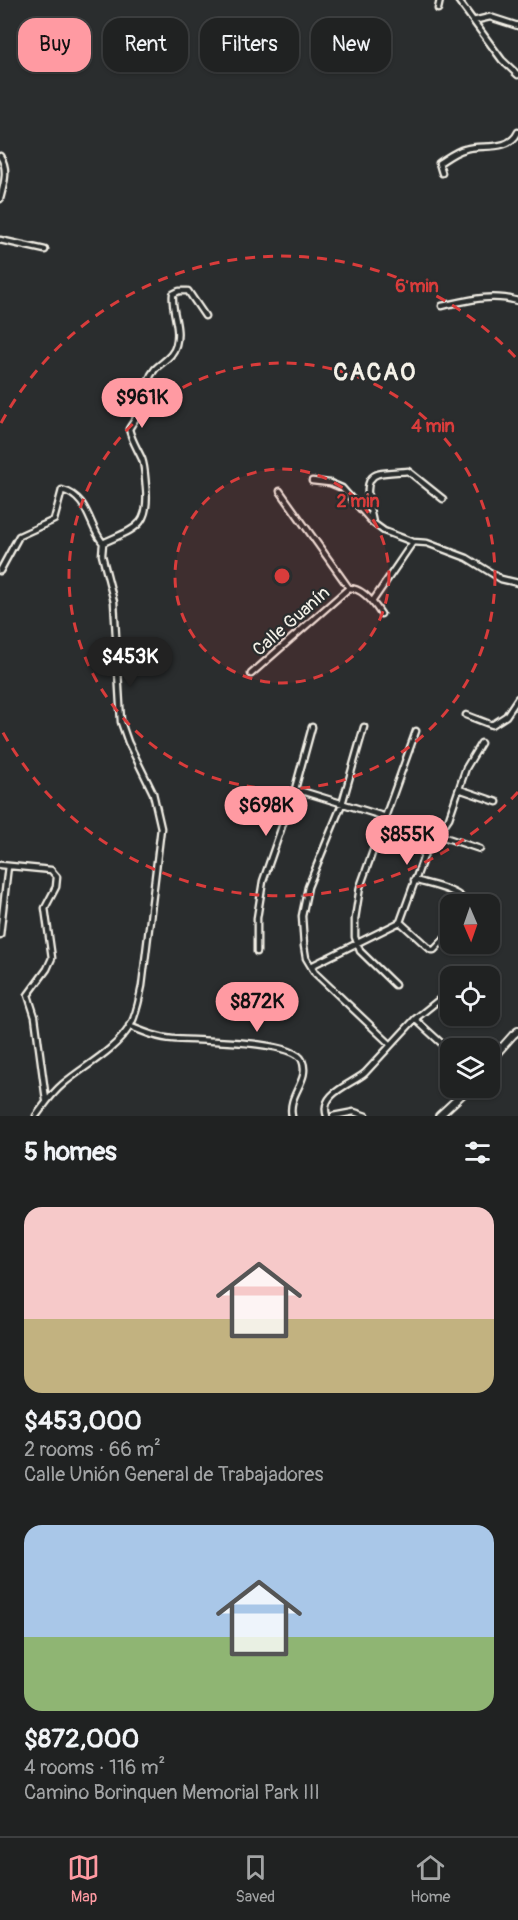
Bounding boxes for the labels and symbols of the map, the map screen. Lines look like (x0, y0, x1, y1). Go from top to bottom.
text: 6 min (395, 275, 439, 298)
district label: CACAO (333, 358, 417, 387)
pin: $961K (100, 378, 184, 429)
text: 4 min (411, 415, 455, 438)
text: 2 min (336, 490, 380, 513)
centre of rings (272, 566, 292, 586)
street label: Calle Guanín (248, 582, 335, 661)
pin: $453K (88, 637, 172, 688)
pin: $698K (224, 786, 308, 837)
pin: $855K (365, 815, 449, 866)
north arrow (440, 894, 500, 954)
pin: $872K (215, 982, 299, 1033)

